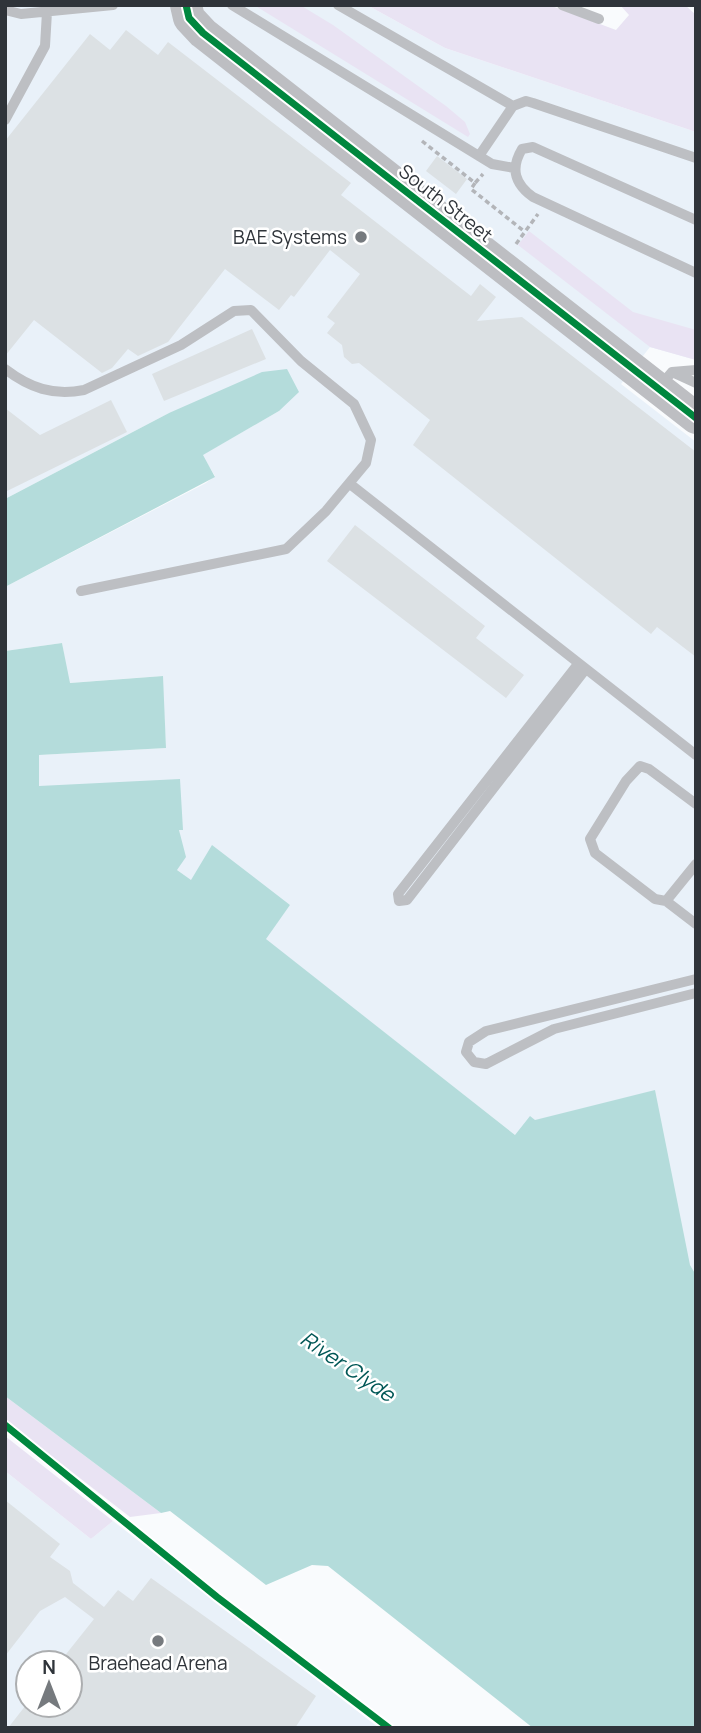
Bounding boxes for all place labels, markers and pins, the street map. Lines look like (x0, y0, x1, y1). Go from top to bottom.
place label: BAE Systems (233, 224, 347, 250)
marker: BAE Systems (353, 229, 369, 245)
marker: Braehead Arena (150, 1633, 166, 1649)
place label: Braehead Arena (89, 1650, 227, 1676)

